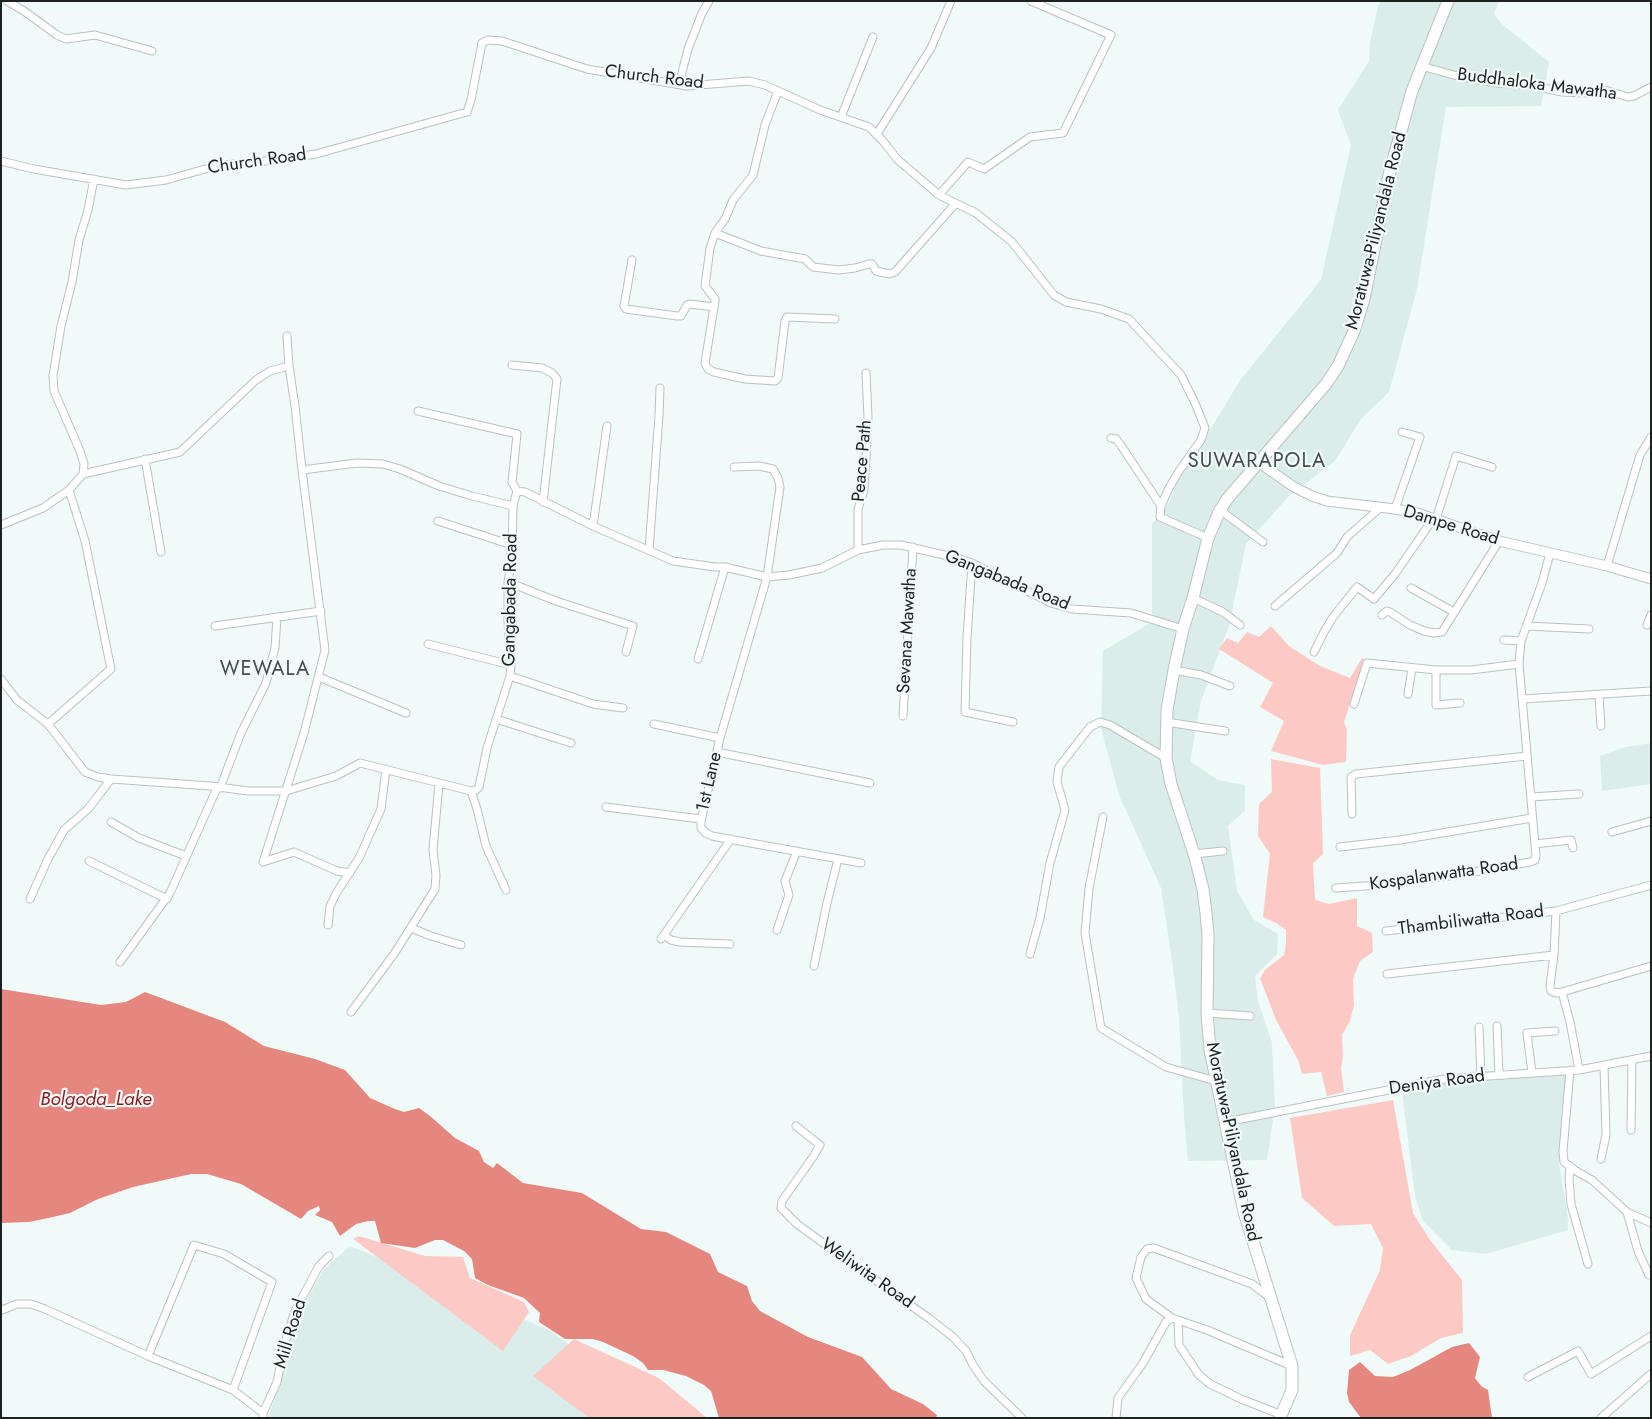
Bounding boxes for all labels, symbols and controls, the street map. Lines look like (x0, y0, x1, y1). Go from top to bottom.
street label: Church Road (603, 61, 705, 95)
street label: Buddhaloka Mawatha (1456, 64, 1618, 106)
street label: Moratuwa-Piliyandala Road (1342, 130, 1412, 332)
street label: Church Road (206, 144, 308, 180)
street label: Peace Path (849, 419, 877, 503)
district label: SUWARAPOLA (1187, 450, 1327, 474)
street label: Dampe Road (1401, 501, 1501, 551)
street label: Gangabada Road (499, 533, 523, 667)
street label: Gangabada Road (941, 546, 1073, 616)
street label: Sevana Mawatha (894, 568, 922, 694)
district label: WEWALA (219, 658, 311, 682)
street label: 1st Lane (693, 750, 727, 814)
street label: Kospalanwatta Road (1368, 854, 1520, 896)
street label: Thambiliwatta Road (1397, 901, 1545, 941)
street label: Moratuwa-Piliyandala Road (1200, 1040, 1264, 1244)
street label: Deniya Road (1388, 1066, 1486, 1100)
water label: Bolgoda_Lake (40, 1089, 152, 1111)
street label: Weliwita Road (816, 1234, 918, 1314)
street label: Mill Road (270, 1297, 312, 1371)

